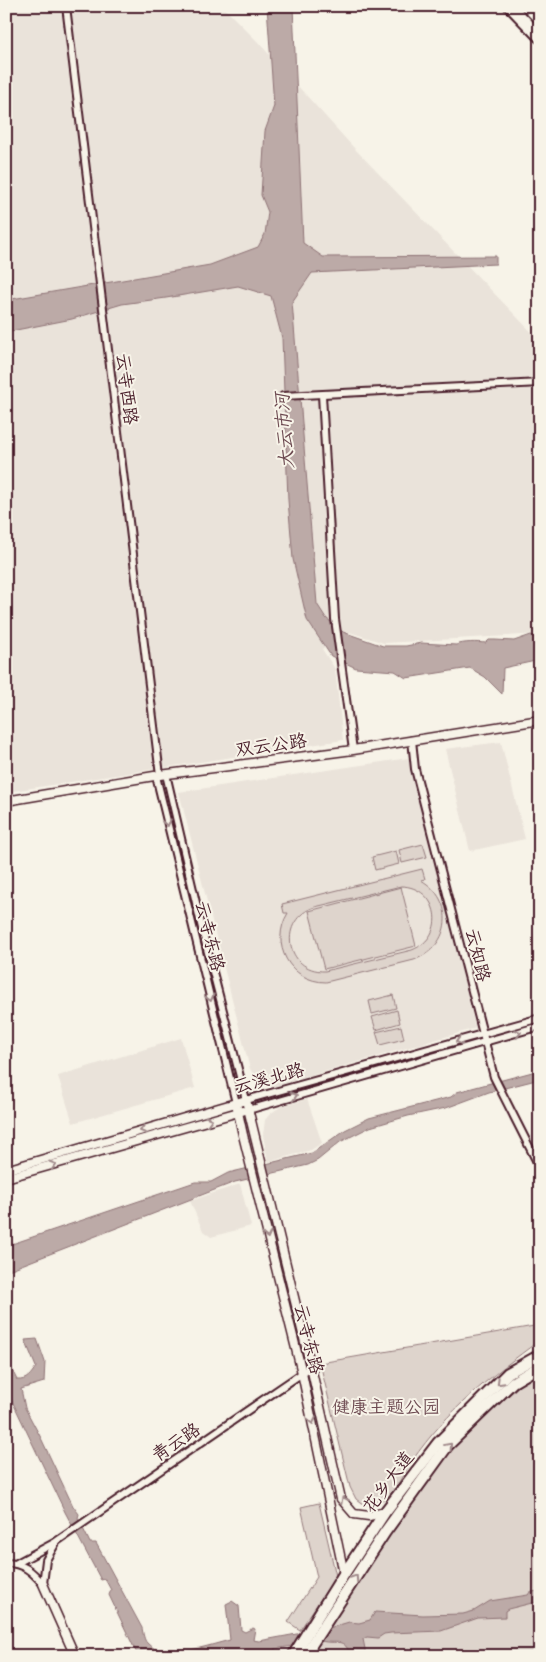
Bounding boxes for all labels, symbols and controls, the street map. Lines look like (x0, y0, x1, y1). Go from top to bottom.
street label: 云寺西路 (112, 352, 142, 426)
water label: 大云市河 (270, 389, 298, 470)
street label: 双云公路 (234, 729, 308, 761)
one-way arrow (161, 819, 172, 828)
street label: 云寺东路 (191, 898, 229, 974)
street label: 云知路 (461, 926, 495, 984)
one-way arrow (204, 994, 215, 1003)
one-way arrow (514, 1028, 522, 1038)
one-way arrow (456, 1035, 464, 1045)
street label: 云溪北路 (231, 1058, 307, 1098)
one-way arrow (290, 1092, 298, 1102)
one-way arrow (205, 1116, 213, 1126)
one-way arrow (140, 1124, 148, 1134)
one-way arrow (49, 1160, 57, 1170)
one-way arrow (262, 1230, 272, 1238)
street label: 云寺东路 (290, 1301, 328, 1377)
one-way arrow (496, 1376, 505, 1385)
park label: 健康主题公园 (332, 1396, 440, 1418)
one-way arrow (306, 1416, 317, 1425)
street label: 青云路 (147, 1418, 205, 1466)
one-way arrow (443, 1443, 452, 1452)
street label: 花乡大道 (358, 1447, 418, 1517)
one-way arrow (340, 1497, 350, 1506)
one-way arrow (349, 1575, 358, 1584)

